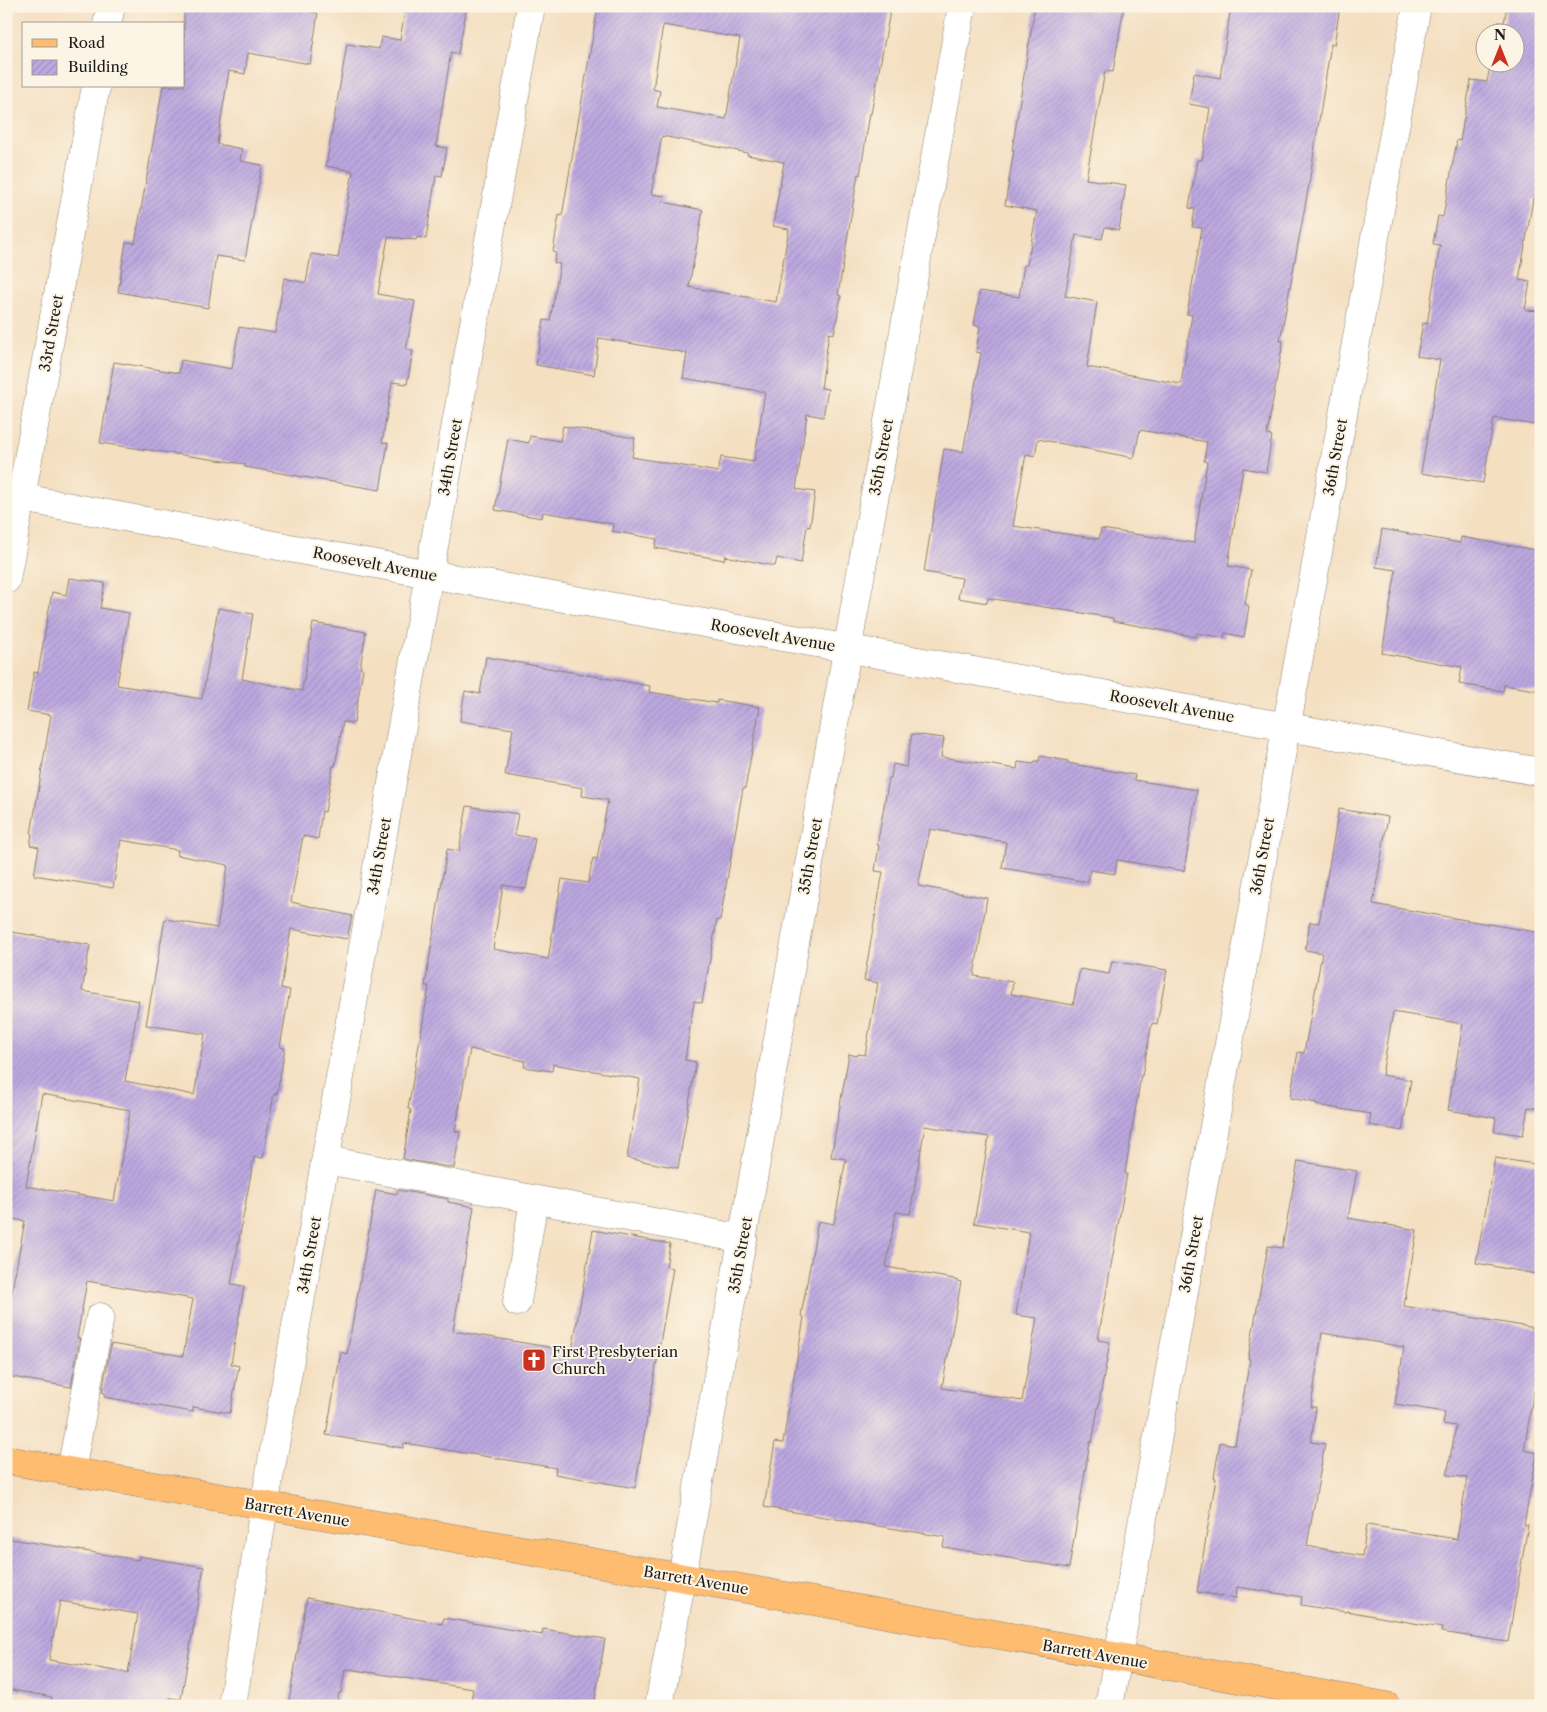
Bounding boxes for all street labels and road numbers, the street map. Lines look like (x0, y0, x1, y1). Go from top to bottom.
street label: 33rd Street (35, 292, 67, 373)
street label: 34th Street (434, 416, 466, 497)
street label: 35th Street (865, 416, 897, 497)
street label: 36th Street (1319, 416, 1351, 497)
street label: Roosevelt Avenue (311, 543, 439, 585)
street label: Roosevelt Avenue (709, 615, 837, 655)
street label: Roosevelt Avenue (1108, 686, 1236, 726)
street label: 34th Street (363, 815, 395, 896)
street label: 35th Street (794, 815, 826, 896)
street label: 36th Street (1246, 815, 1278, 896)
street label: 36th Street (1175, 1213, 1207, 1294)
street label: 34th Street (293, 1214, 325, 1295)
street label: 35th Street (724, 1214, 756, 1295)
street label: Barrett Avenue (243, 1493, 351, 1531)
street label: Barrett Avenue (642, 1561, 750, 1599)
street label: Barrett Avenue (1041, 1635, 1149, 1673)

